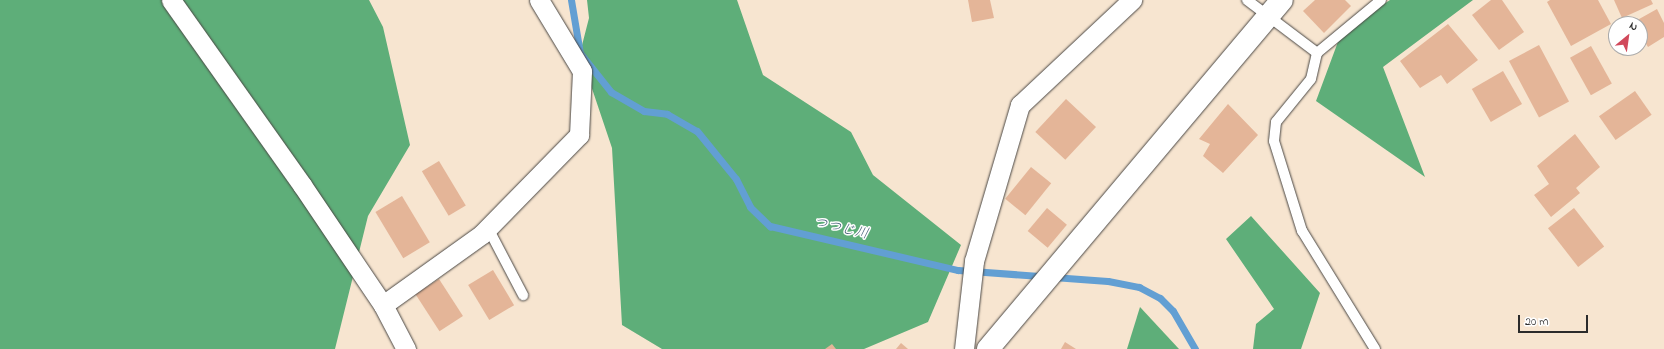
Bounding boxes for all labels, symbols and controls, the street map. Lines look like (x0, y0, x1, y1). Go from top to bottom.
north arrow (1608, 16, 1648, 56)
text: N (1626, 18, 1640, 35)
water label: つつじ川 (812, 215, 870, 243)
scale bar (1520, 307, 1590, 333)
text: 20 m (1525, 313, 1548, 331)

